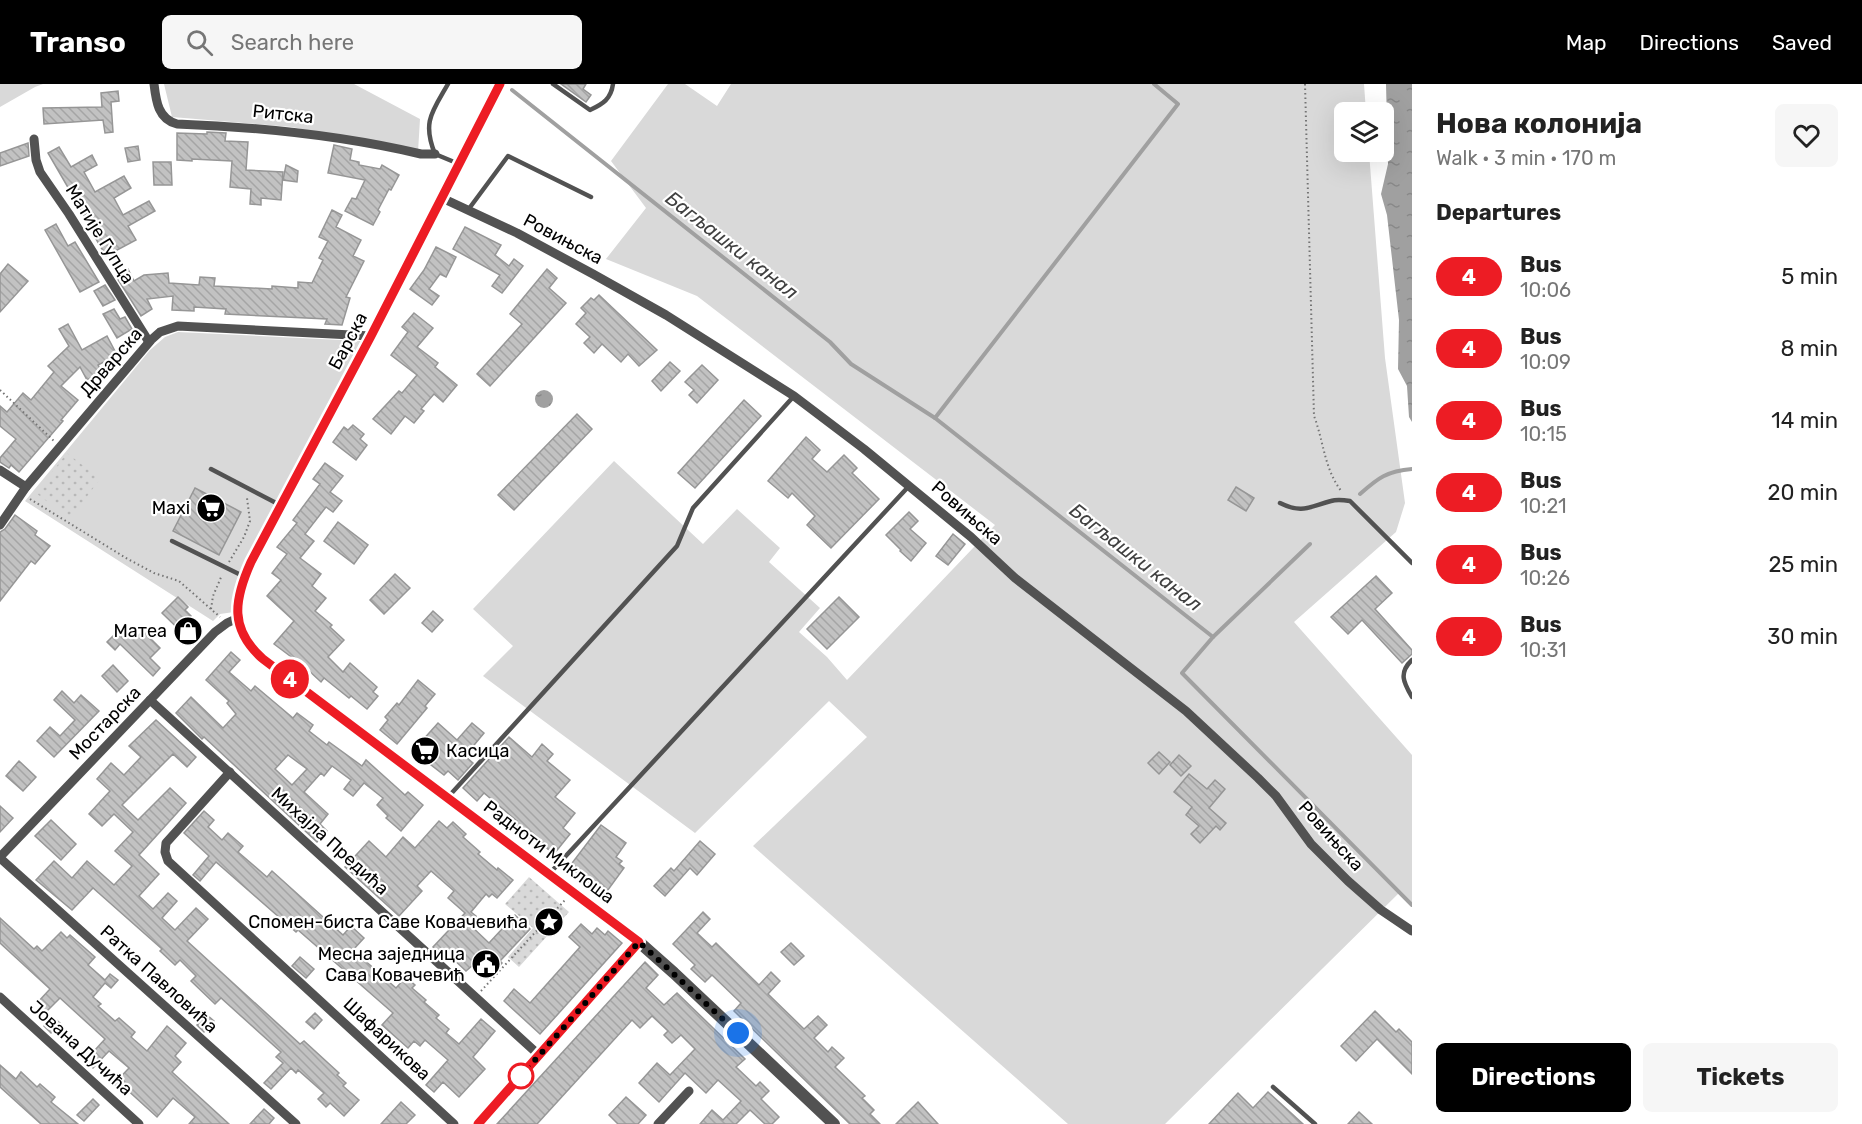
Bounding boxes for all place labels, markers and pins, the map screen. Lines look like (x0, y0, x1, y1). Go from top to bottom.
supermarket icon: Maxi (195, 492, 227, 524)
place label: Maxi (152, 497, 190, 519)
shop icon: Матеа (172, 615, 204, 647)
place label: Матеа (114, 620, 167, 642)
supermarket icon: Касица (409, 735, 441, 767)
place label: Касица (446, 740, 509, 762)
place icon: Спомен-биста Саве Ковачевића (533, 906, 565, 938)
place label: Спомен-биста Саве Ковачевића (248, 911, 528, 933)
place label: Месна заједница Сава Ковачевић (318, 943, 465, 986)
public building icon: Месна заједница Сава Ковачевић (470, 948, 502, 980)
unlabelled marker (508, 1063, 534, 1089)

